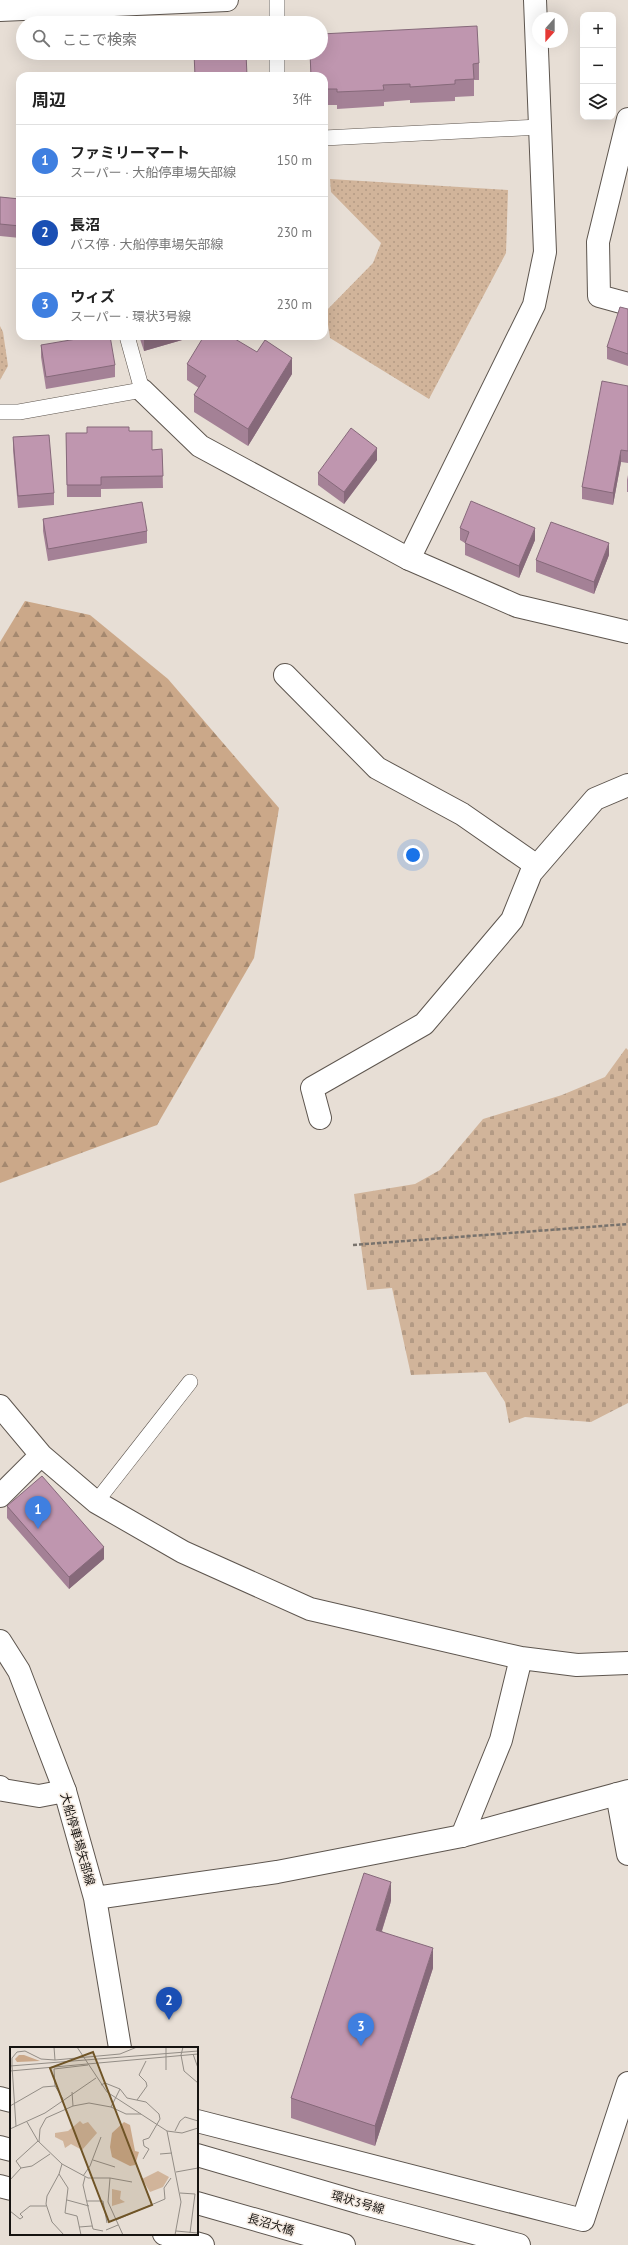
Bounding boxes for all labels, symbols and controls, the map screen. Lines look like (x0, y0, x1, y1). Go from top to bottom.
north arrow (532, 12, 568, 48)
map controls (580, 12, 616, 120)
button: + (580, 12, 616, 48)
search box (16, 16, 328, 60)
icon: search (30, 27, 52, 49)
text: ここで検索 (62, 30, 137, 49)
button: − (580, 48, 616, 84)
button: layers (580, 84, 616, 120)
text: 周辺 (32, 89, 66, 111)
text: 3件 (292, 91, 312, 108)
text: ファミリーマート (70, 143, 190, 162)
text: 1 (41, 152, 49, 169)
text: 150 m (277, 152, 312, 169)
text: スーパー · 大船停車場矢部線 (70, 164, 236, 181)
text: 長沼 (70, 215, 100, 234)
text: 2 (41, 224, 49, 241)
text: 230 m (277, 224, 312, 241)
text: バス停 · 大船停車場矢部線 (70, 236, 223, 253)
text: ウィズ (70, 287, 115, 306)
text: 3 (41, 296, 49, 313)
text: 230 m (277, 296, 312, 313)
text: スーパー · 環状3号線 (70, 308, 191, 325)
your location (403, 845, 423, 865)
pin: 1 (25, 1496, 51, 1529)
street label: 大船停車場矢部線 (58, 1791, 98, 1887)
pin: 2 (156, 1987, 182, 2020)
pin: 3 (348, 2013, 374, 2046)
inset map (10, 2047, 198, 2235)
street label: 環状3号線 (330, 2187, 386, 2217)
street label: 長沼大橋 (246, 2210, 296, 2238)

